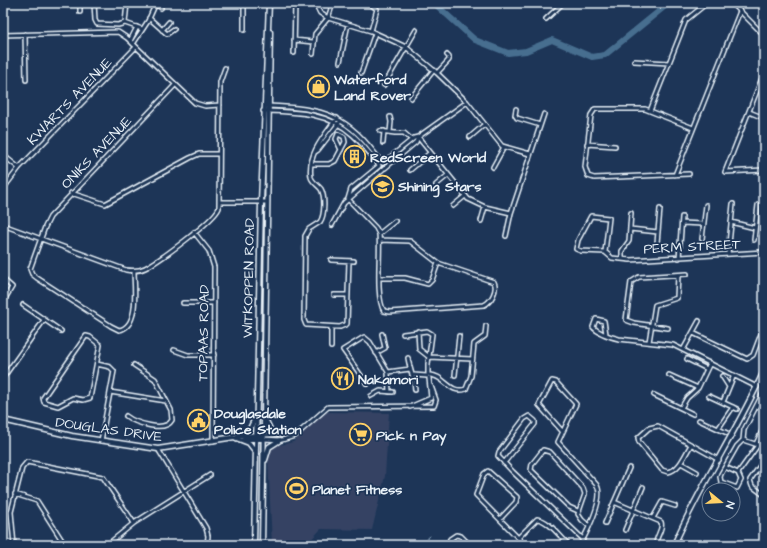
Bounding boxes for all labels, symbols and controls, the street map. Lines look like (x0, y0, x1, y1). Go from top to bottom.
street label: KWARTS AVENUE (23, 53, 117, 150)
place label: Waterford Land Rover (333, 70, 411, 106)
shop icon: Waterford Land Rover (306, 74, 332, 100)
street label: ONIKS AVENUE (57, 111, 137, 194)
building icon: RedScreen World (342, 144, 368, 170)
place label: RedScreen World (370, 148, 487, 168)
school or university icon: Shining Stars (369, 173, 395, 199)
place label: Shining Stars (397, 177, 482, 198)
street label: WITKOPPEN ROAD (238, 218, 260, 338)
street label: PERM STREET (643, 234, 741, 260)
street label: TOPAAS ROAD (193, 284, 215, 382)
restaurant icon: Nakamori (330, 366, 356, 392)
place label: Nakamori (358, 370, 419, 390)
place label: Douglasdale Police Station (214, 404, 302, 440)
public building icon: Douglasdale Police Station (186, 408, 212, 434)
street label: DOUGLAS DRIVE (54, 413, 164, 447)
supermarket icon: Pick n Pay (348, 422, 374, 448)
place label: Pick n Pay (376, 426, 447, 446)
sports icon: Planet Fitness (283, 476, 309, 502)
place label: Planet Fitness (312, 480, 402, 500)
north arrow (701, 482, 741, 522)
text: N (722, 499, 738, 511)

